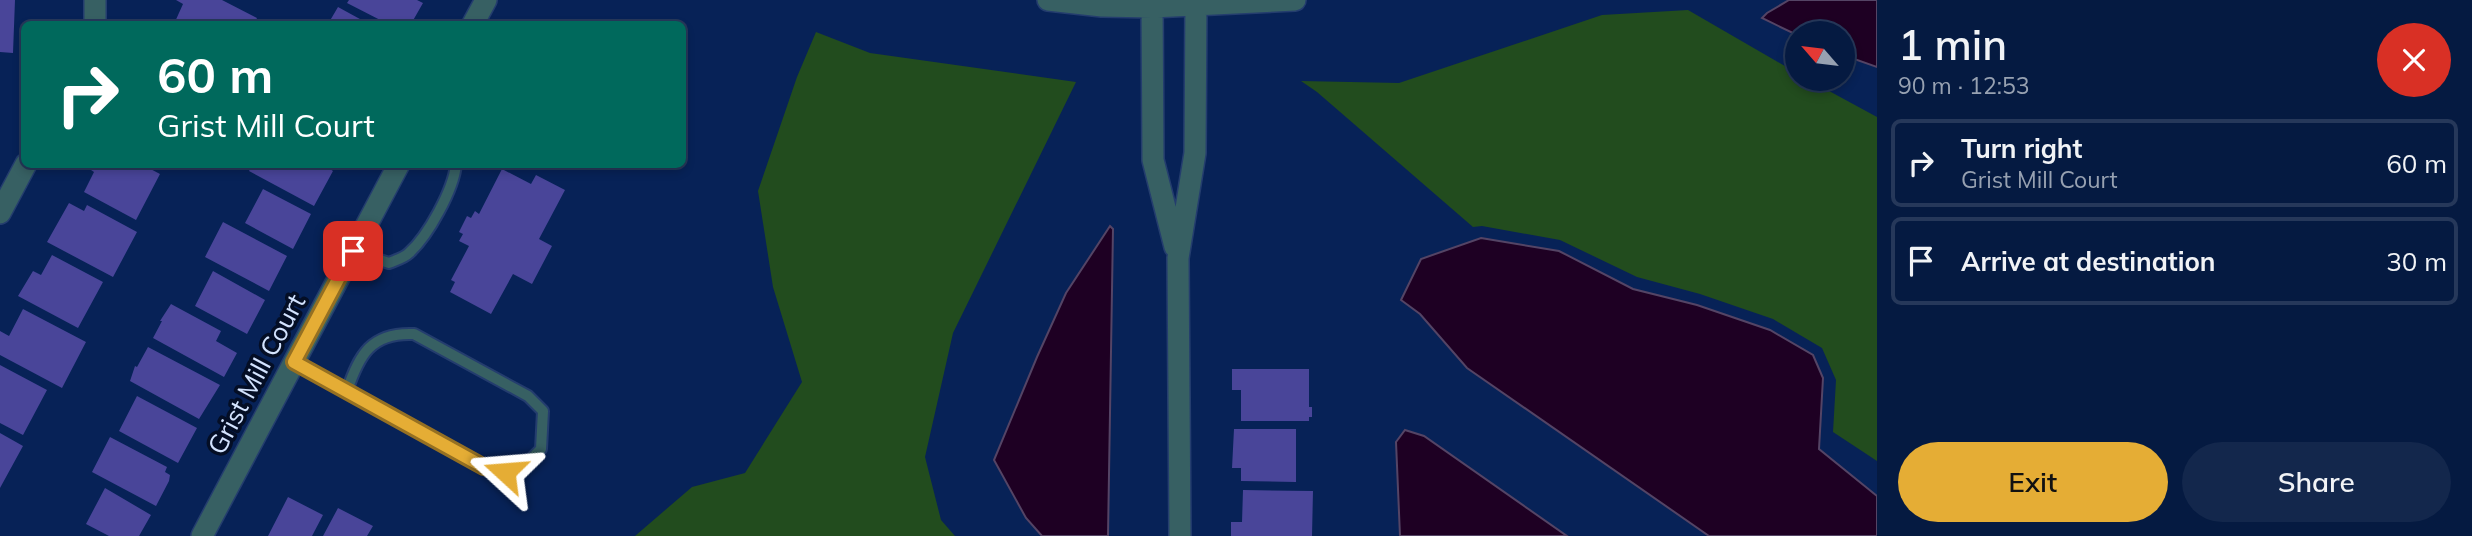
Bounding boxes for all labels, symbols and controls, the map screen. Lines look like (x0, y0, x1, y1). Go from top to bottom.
text: 1 min (1898, 18, 2007, 71)
north arrow (1785, 21, 1855, 91)
map controls (1785, 21, 1855, 91)
button: close (2377, 23, 2451, 97)
text: 60 m (157, 44, 273, 105)
icon: right (42, 49, 133, 140)
text: 90 m · 12:53 (1898, 71, 2030, 100)
text: Grist Mill Court (157, 105, 375, 145)
text: Turn right (1961, 132, 2082, 165)
icon: right (1902, 144, 1940, 182)
text: 60 m (2386, 147, 2447, 180)
text: Grist Mill Court (1961, 165, 2117, 194)
pin (323, 221, 383, 281)
icon: arrive (334, 232, 372, 270)
icon: arrive (1902, 242, 1940, 280)
text: Arrive at destination (1961, 245, 2216, 278)
text: 30 m (2386, 245, 2447, 278)
street label: Grist Mill Court (200, 288, 312, 460)
position arrow (468, 435, 542, 509)
button: Exit (1898, 442, 2168, 522)
button: Share (2182, 442, 2451, 522)

